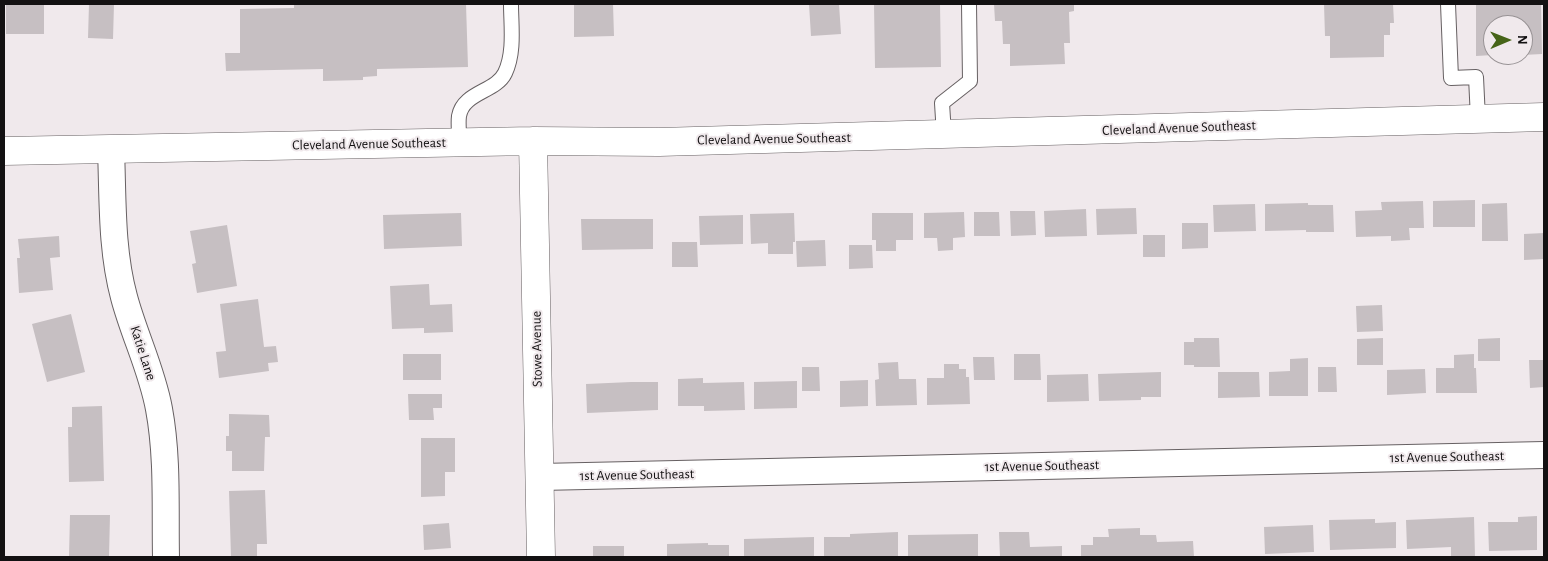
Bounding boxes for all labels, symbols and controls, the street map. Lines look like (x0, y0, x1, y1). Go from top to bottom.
north arrow (1483, 15, 1533, 65)
text: N (1515, 35, 1529, 45)
street label: Cleveland Avenue Southeast (1102, 117, 1256, 139)
street label: Cleveland Avenue Southeast (697, 129, 851, 149)
street label: Cleveland Avenue Southeast (292, 134, 446, 154)
street label: Stowe Avenue (528, 311, 546, 387)
street label: Katie Lane (126, 324, 160, 382)
street label: 1st Avenue Southeast (1390, 448, 1504, 466)
street label: 1st Avenue Southeast (985, 457, 1099, 475)
street label: 1st Avenue Southeast (580, 466, 694, 484)

